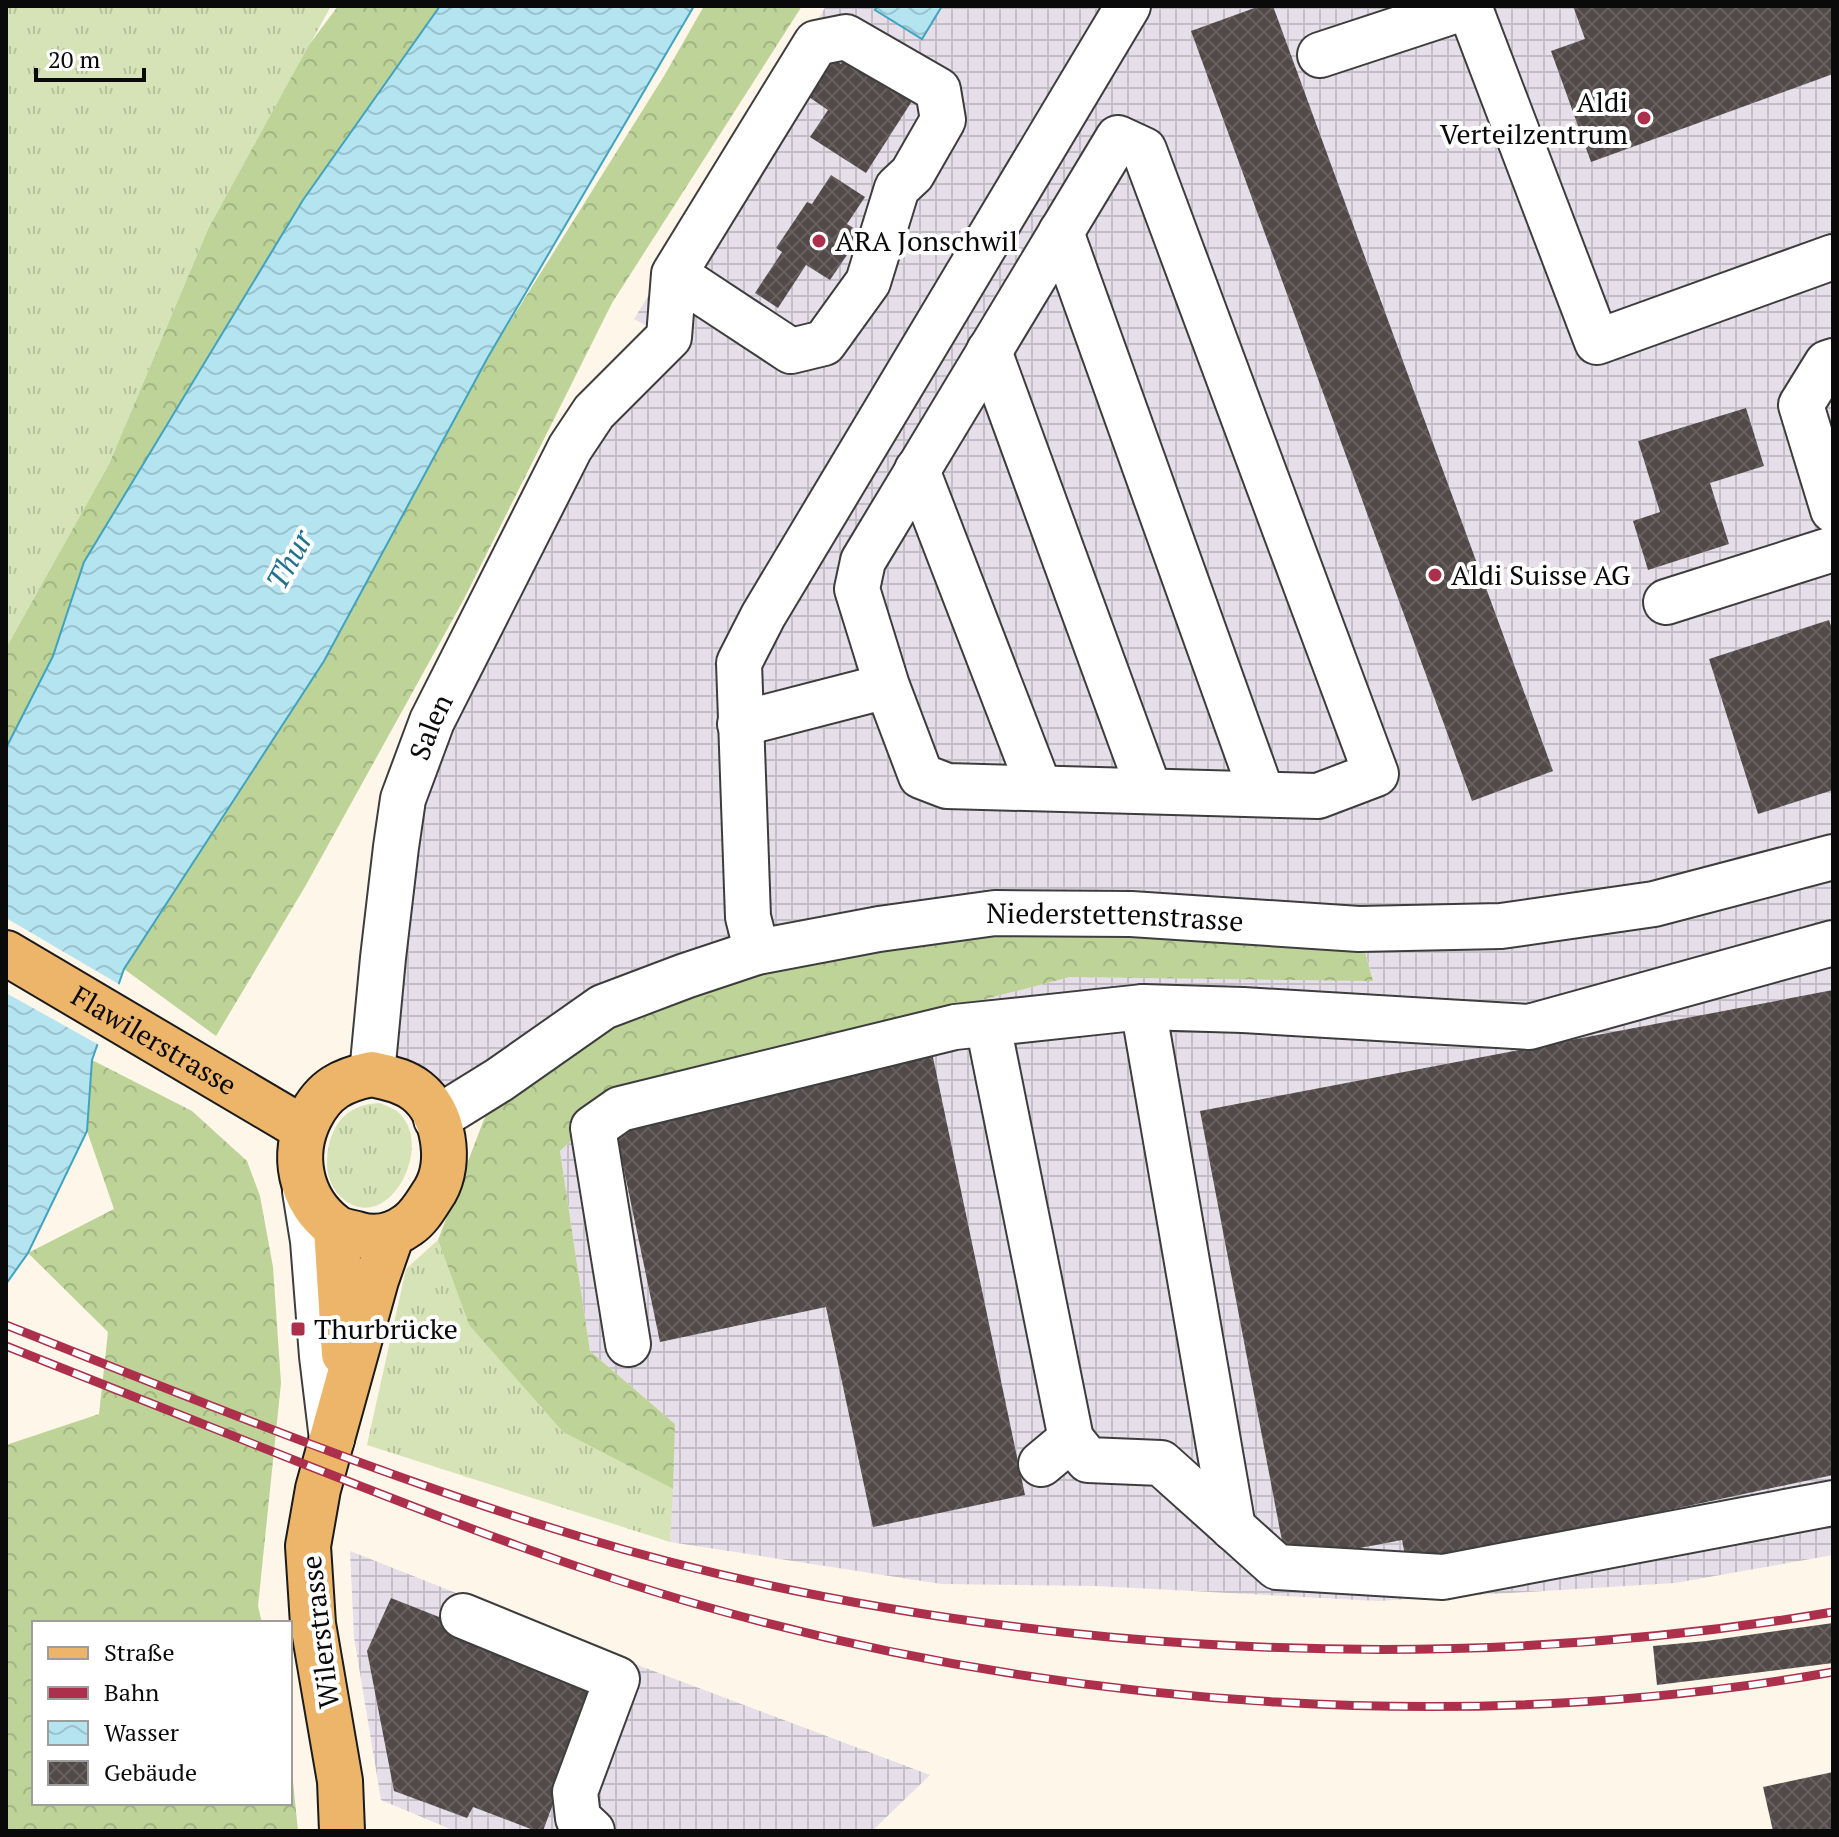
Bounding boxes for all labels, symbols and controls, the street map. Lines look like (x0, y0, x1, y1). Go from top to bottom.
scale bar (36, 32, 144, 82)
text: 20 m (48, 43, 100, 75)
place label: Aldi Verteilzentrum (1440, 83, 1628, 152)
marker: Aldi Verteilzentrum (1635, 109, 1653, 127)
place label: ARA Jonschwil (835, 222, 1018, 259)
marker: ARA Jonschwil (810, 232, 828, 250)
water label: Thur (256, 521, 322, 597)
place label: Aldi Suisse AG (1451, 556, 1630, 593)
marker: Aldi Suisse AG (1426, 566, 1444, 584)
street label: Salen (400, 687, 461, 765)
street label: Niederstettenstrasse (986, 894, 1245, 939)
street label: Flawilerstrasse (65, 977, 244, 1103)
place label: Thurbrücke (314, 1310, 458, 1347)
marker: Thurbrücke (289, 1320, 307, 1338)
street label: Wilerstrasse (292, 1554, 347, 1711)
legend (32, 1621, 292, 1805)
text: Straße (104, 1636, 175, 1668)
text: Bahn (104, 1676, 159, 1708)
text: Wasser (104, 1716, 180, 1748)
text: Gebäude (104, 1756, 197, 1788)

